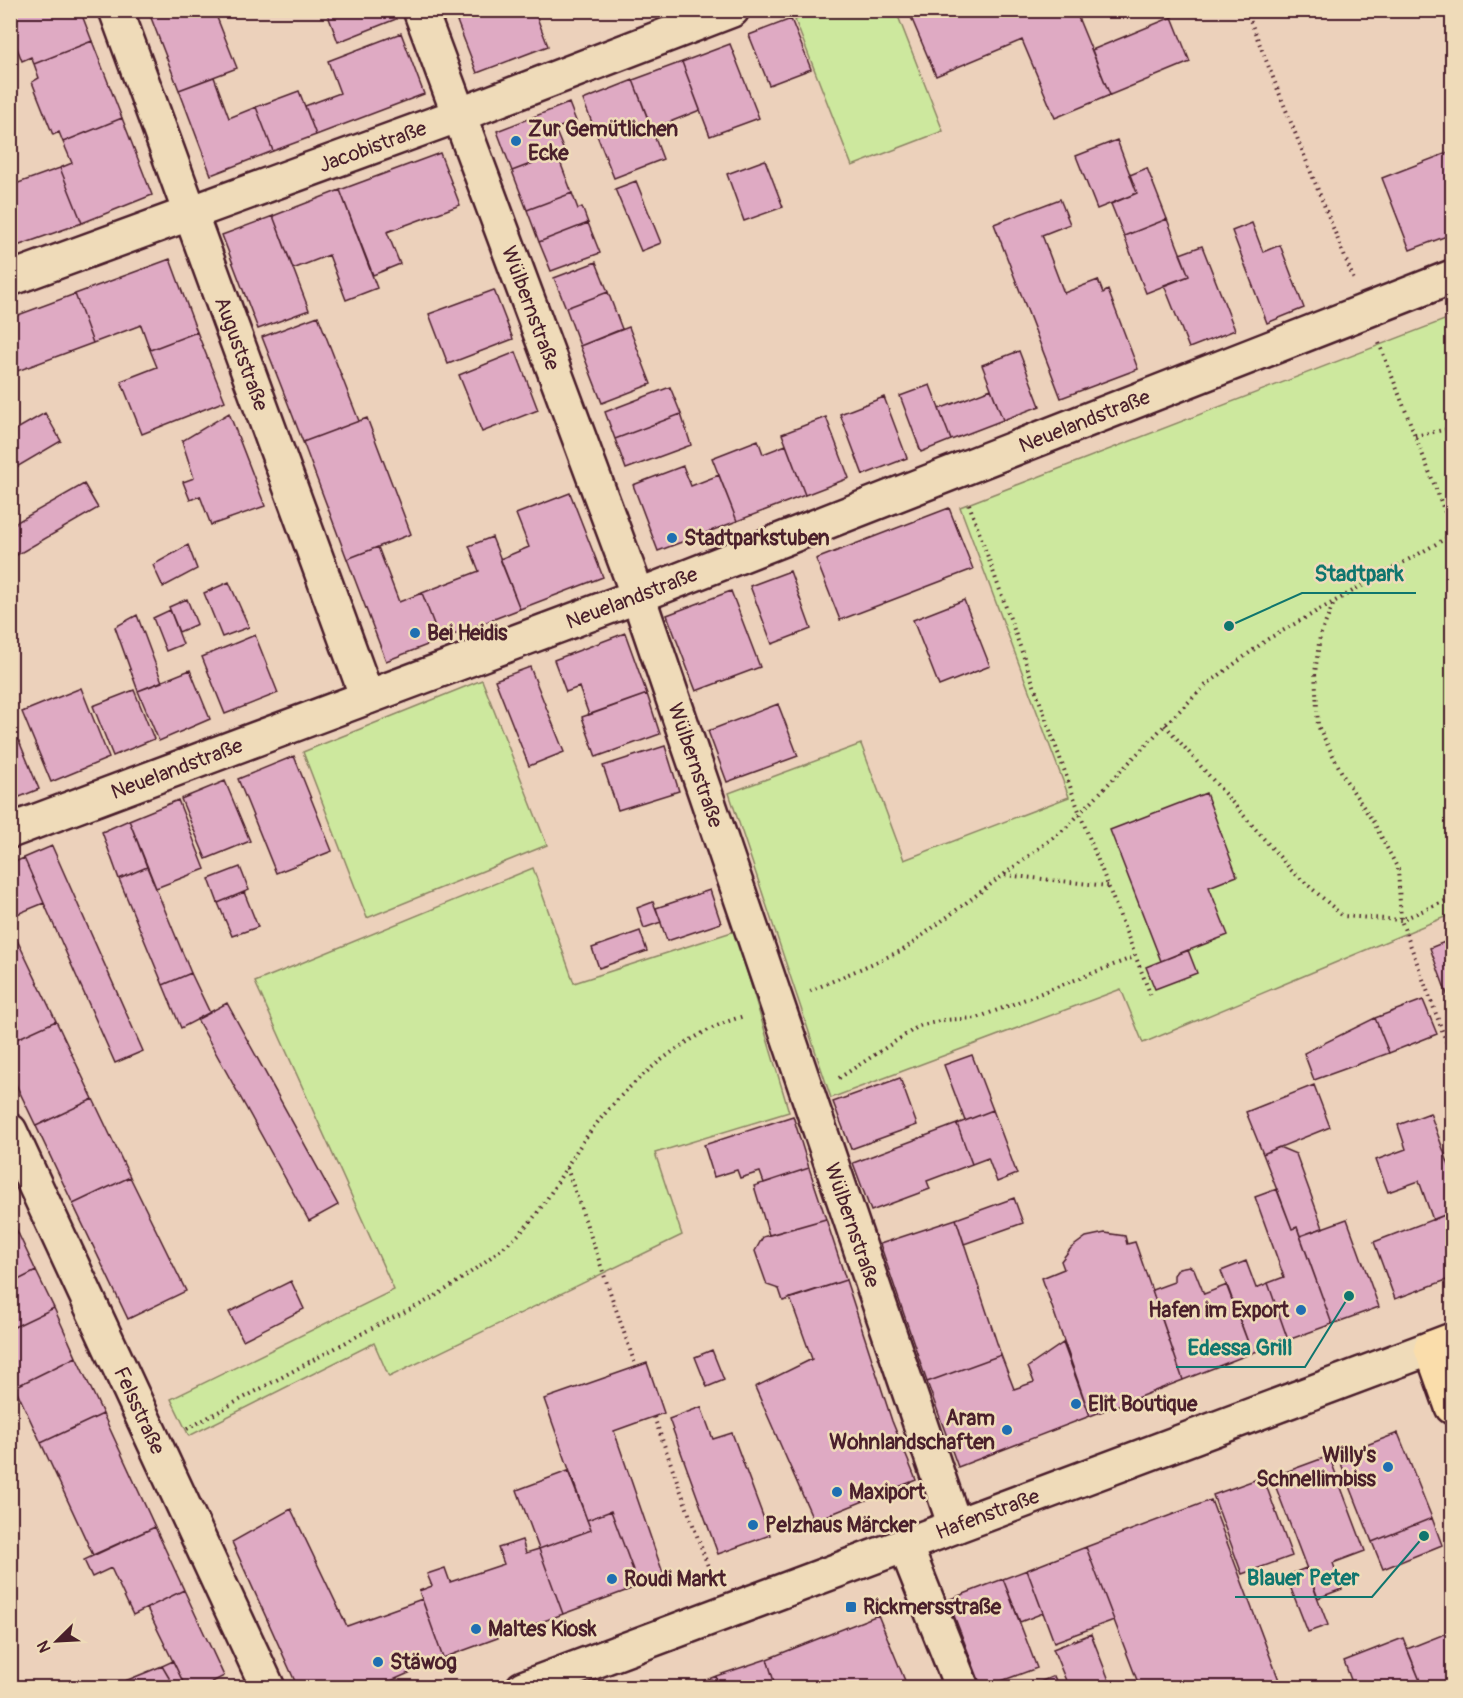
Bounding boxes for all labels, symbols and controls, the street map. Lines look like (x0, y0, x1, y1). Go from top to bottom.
street label: Jacobistraße (315, 115, 431, 179)
place label: Zur Gemütlichen Ecke (528, 116, 678, 167)
marker: Zur Gemütlichen Ecke (509, 134, 523, 148)
street label: Wülbernstraße (495, 242, 566, 375)
street label: Auguststraße (208, 293, 275, 415)
street label: Neuelandstraße (1015, 383, 1155, 459)
place label: Stadtparkstuben (684, 525, 830, 552)
marker: Stadtparkstuben (665, 531, 679, 545)
callout: Stadtpark (1302, 553, 1416, 593)
text: Stadtpark (1314, 560, 1404, 588)
street label: Neuelandstraße (562, 561, 702, 636)
place label: Bei Heidis (427, 620, 508, 647)
marker: Bei Heidis (408, 626, 422, 640)
street label: Wülbernstraße (661, 699, 729, 832)
street label: Neuelandstraße (107, 732, 247, 806)
street label: Wülbernstraße (818, 1159, 886, 1292)
place label: Hafen im Export (1148, 1297, 1290, 1324)
marker: Hafen im Export (1294, 1303, 1308, 1317)
callout: Edessa Grill (1176, 1327, 1305, 1367)
text: Edessa Grill (1188, 1334, 1292, 1362)
street label: Felsstraße (107, 1362, 171, 1459)
place label: Elit Boutique (1088, 1391, 1198, 1418)
marker: Elit Boutique (1069, 1397, 1083, 1411)
place label: Aram Wohnlandschaften (829, 1405, 995, 1456)
marker: Aram Wohnlandschaften (1000, 1423, 1014, 1437)
place label: Willy's Schnellimbiss (1256, 1442, 1377, 1493)
marker: Willy's Schnellimbiss (1381, 1460, 1395, 1474)
place label: Maxiport (849, 1479, 926, 1506)
street label: Hafenstraße (932, 1483, 1044, 1546)
marker: Maxiport (830, 1485, 844, 1499)
place label: Pelzhaus Märcker (765, 1512, 917, 1539)
marker: Pelzhaus Märcker (746, 1518, 760, 1532)
callout: Blauer Peter (1235, 1557, 1372, 1597)
text: Blauer Peter (1247, 1564, 1360, 1592)
place label: Roudi Markt (624, 1566, 727, 1593)
marker: Roudi Markt (605, 1572, 619, 1586)
place label: Rickmersstraße (863, 1594, 1002, 1621)
marker: Rickmersstraße (844, 1600, 858, 1614)
north arrow (27, 1611, 87, 1671)
place label: Maltes Kiosk (488, 1616, 597, 1643)
marker: Maltes Kiosk (469, 1622, 483, 1636)
text: N (33, 1638, 56, 1656)
place label: Stäwog (390, 1649, 457, 1676)
marker: Stäwog (371, 1655, 385, 1669)

